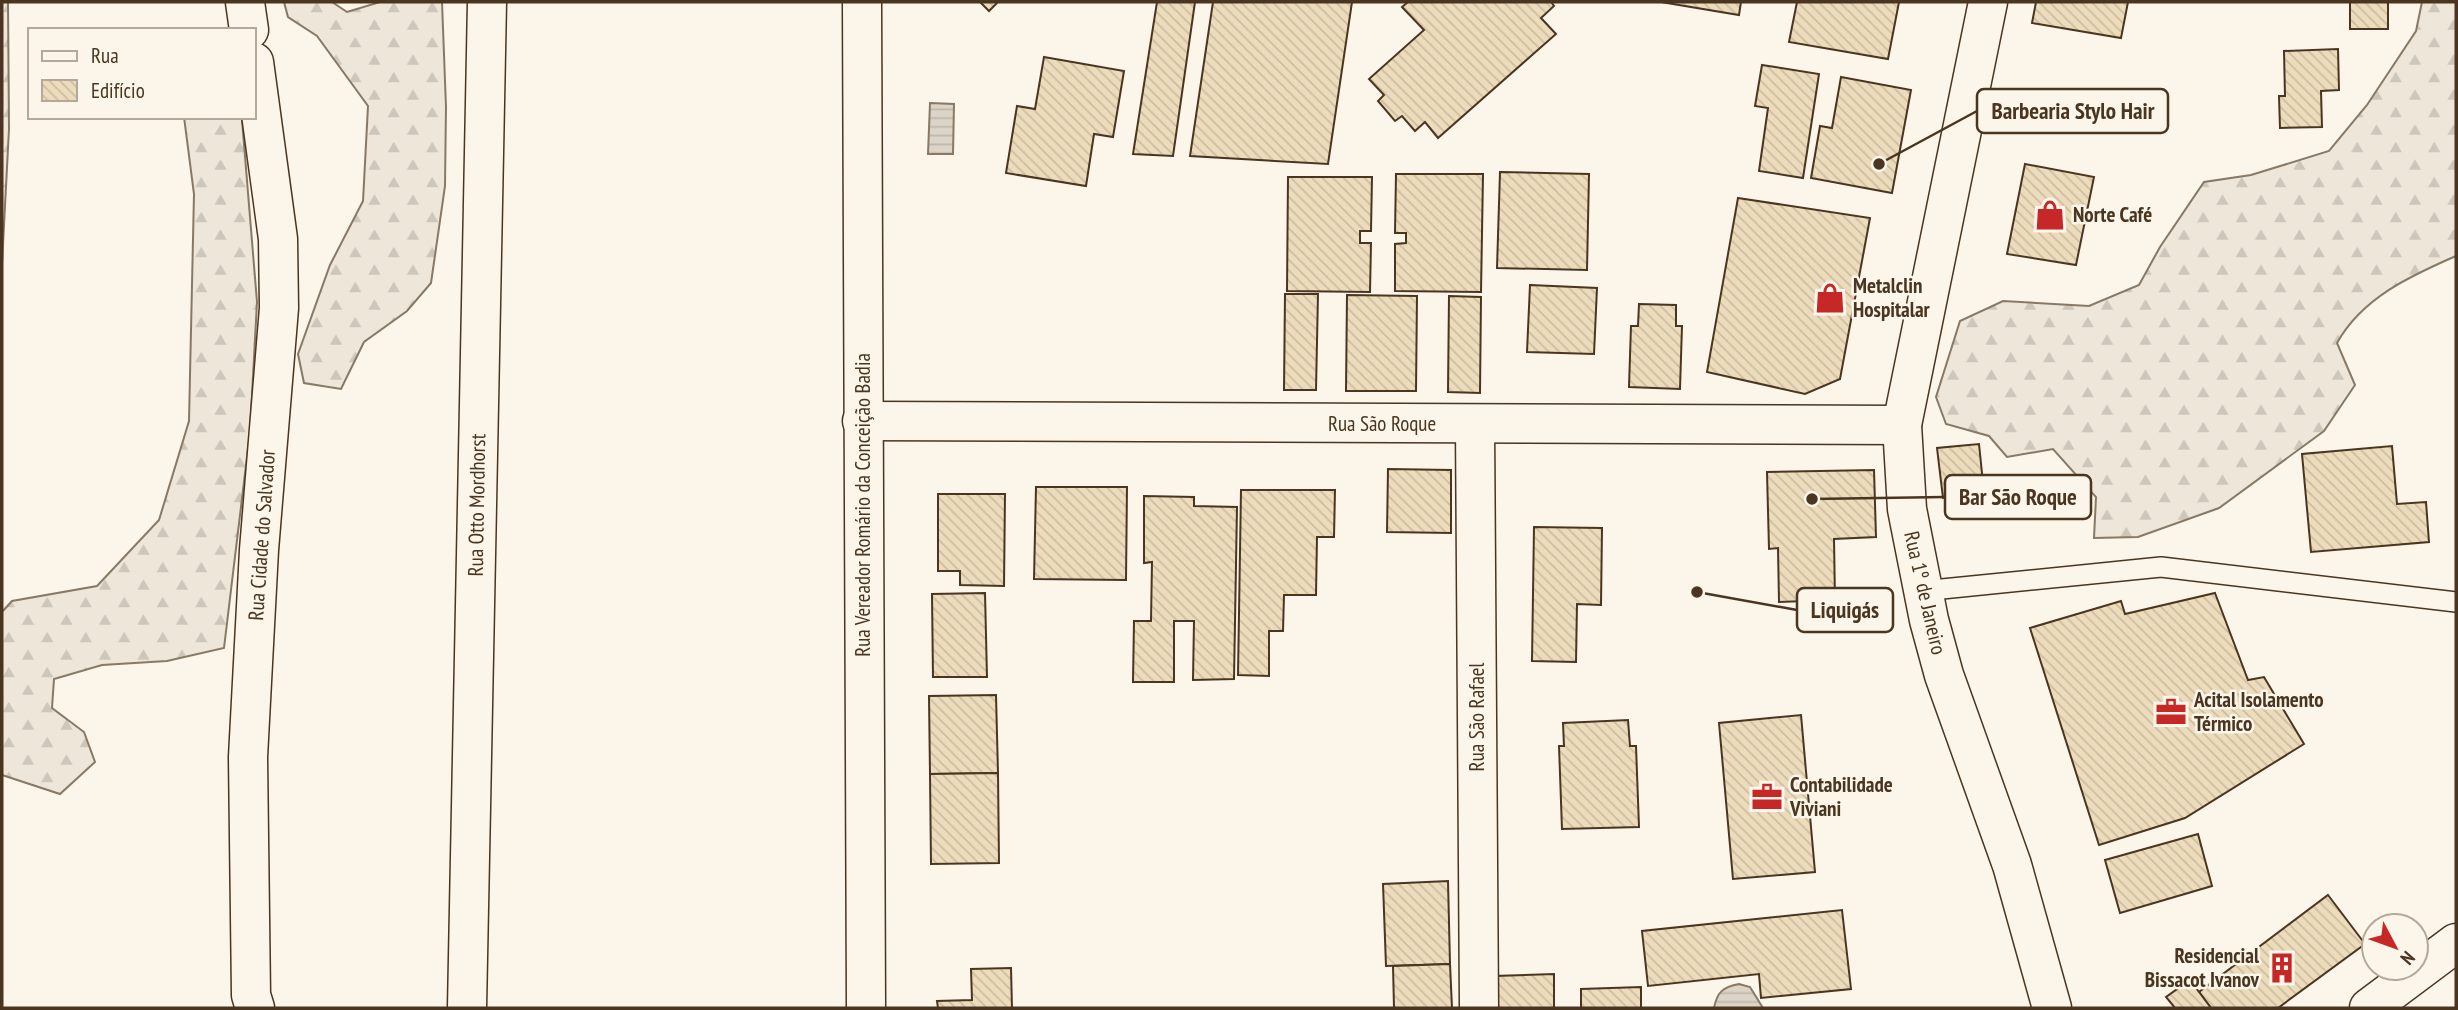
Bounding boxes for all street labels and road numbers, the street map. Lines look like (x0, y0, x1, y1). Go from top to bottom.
street label: Rua Vereador Romário da Conceição Badia (849, 353, 876, 657)
street label: Rua São Roque (1328, 410, 1436, 437)
street label: Rua Otto Mordhorst (462, 433, 491, 577)
street label: Rua Cidade do Salvador (242, 448, 281, 621)
street label: Rua 1º de Janeiro (1898, 529, 1953, 657)
street label: Rua São Rafael (1463, 662, 1490, 771)

